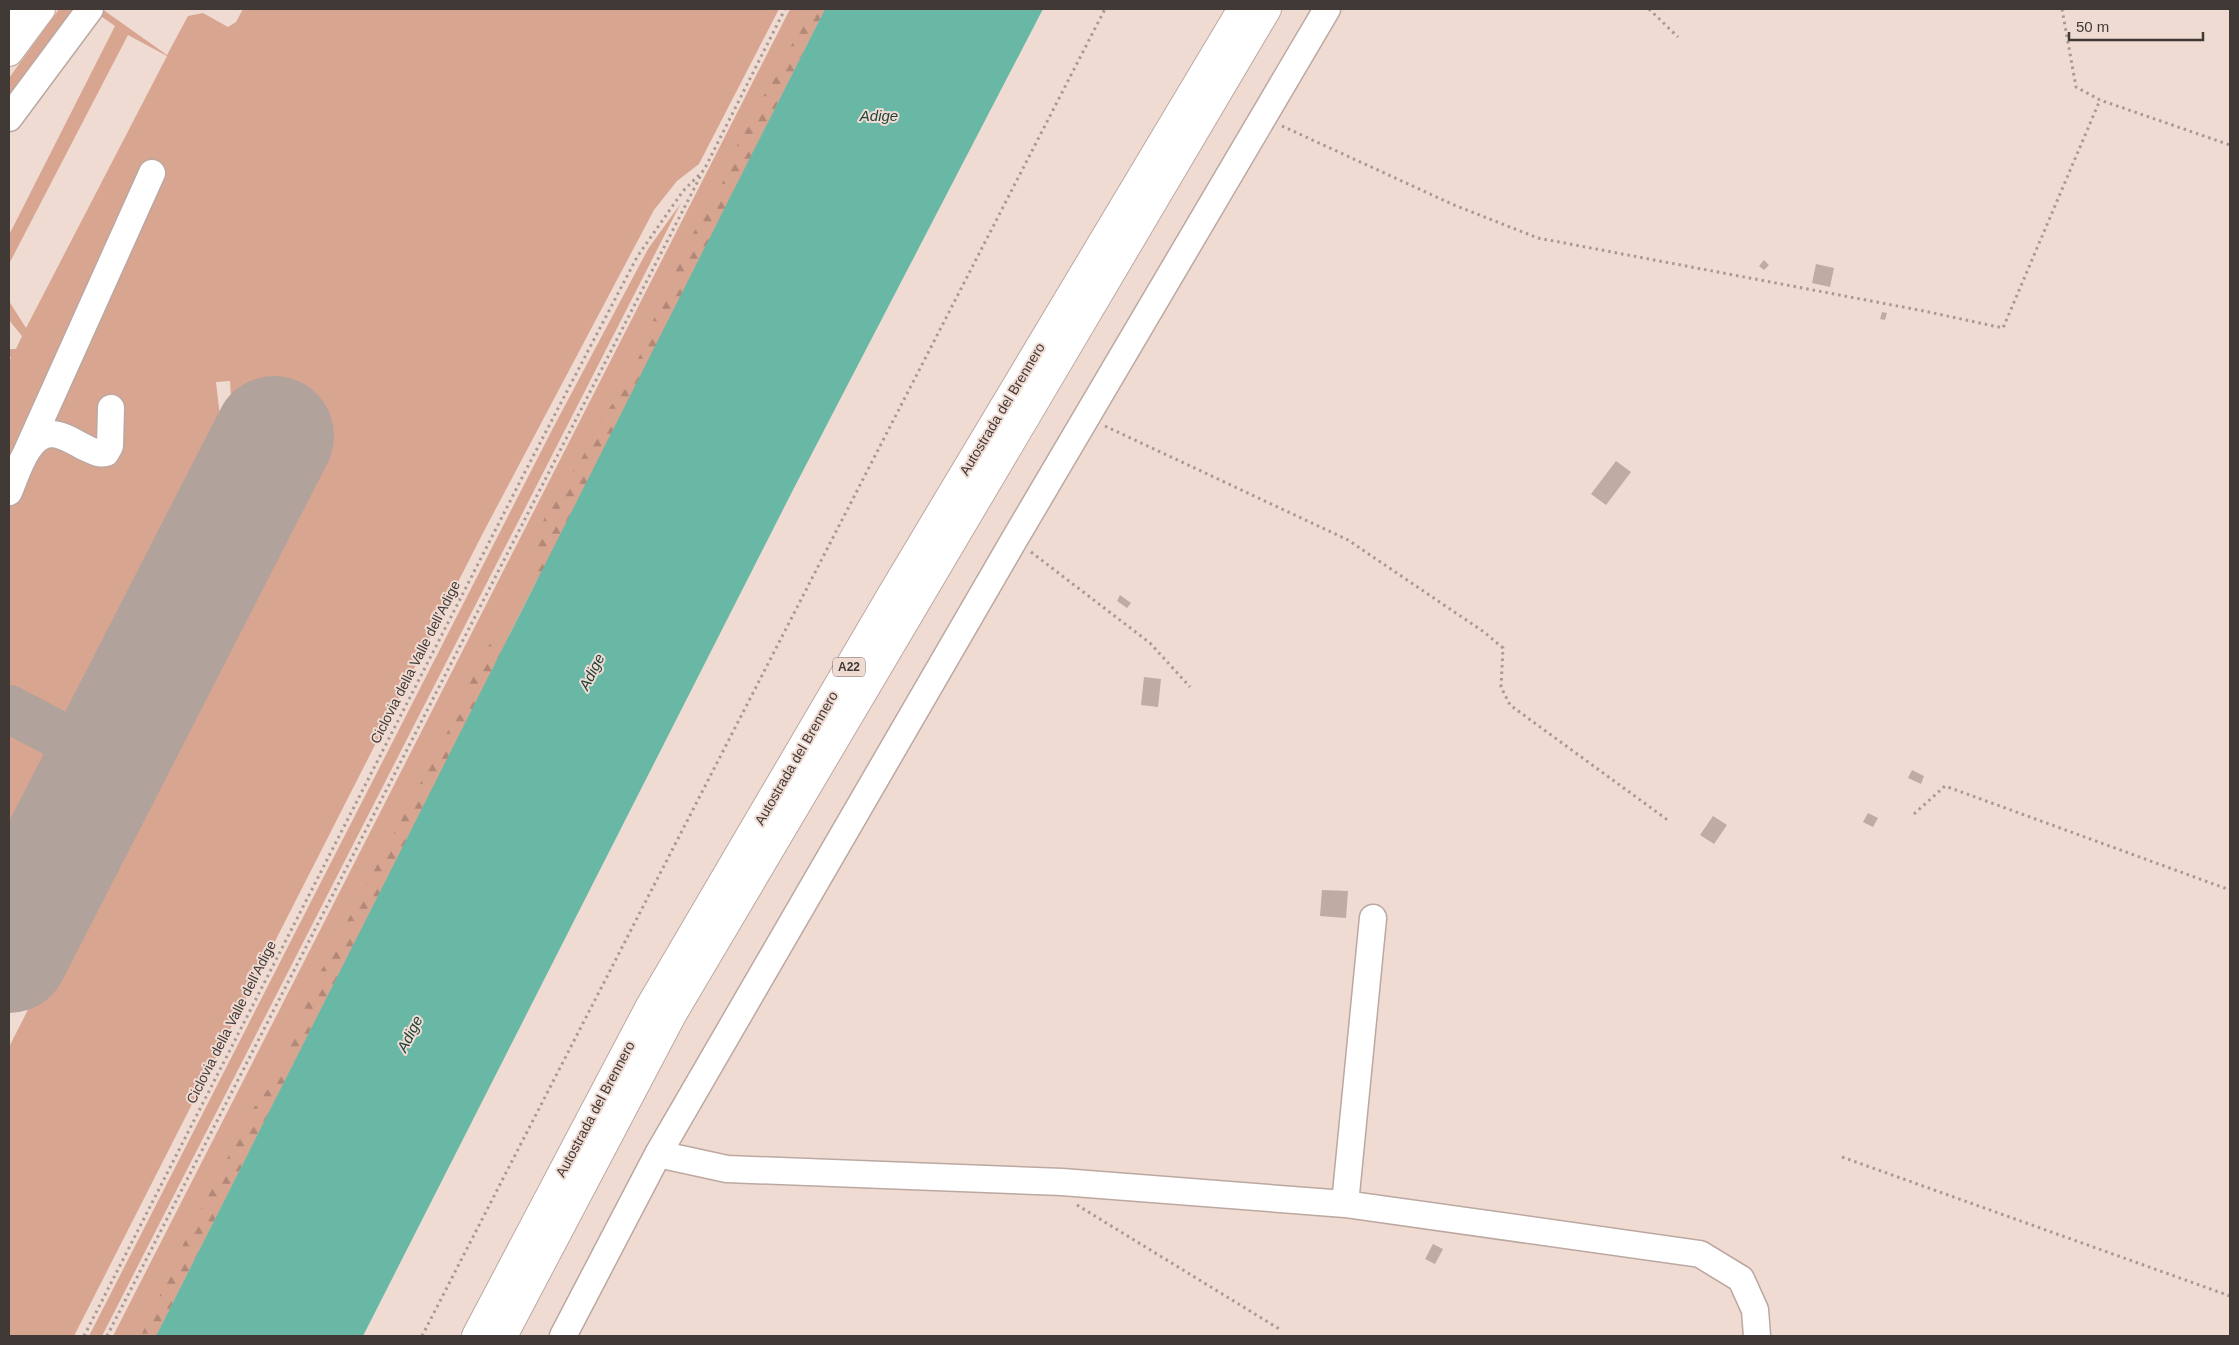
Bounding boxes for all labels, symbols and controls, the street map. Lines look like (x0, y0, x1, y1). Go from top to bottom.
scale bar (2069, 10, 2203, 42)
text: 50 m (2076, 18, 2109, 35)
water label: Adige (859, 107, 898, 124)
street label: Autostrada del Brennero (956, 340, 1048, 478)
street label: Ciclovia della Valle dell'Adige (367, 578, 463, 746)
water label: Adige (575, 651, 608, 694)
road number: A22 (833, 658, 865, 676)
street label: Autostrada del Brennero (751, 688, 841, 828)
street label: Ciclovia della Valle dell'Adige (183, 938, 279, 1106)
water label: Adige (393, 1013, 426, 1056)
street label: Autostrada del Brennero (552, 1038, 638, 1180)

